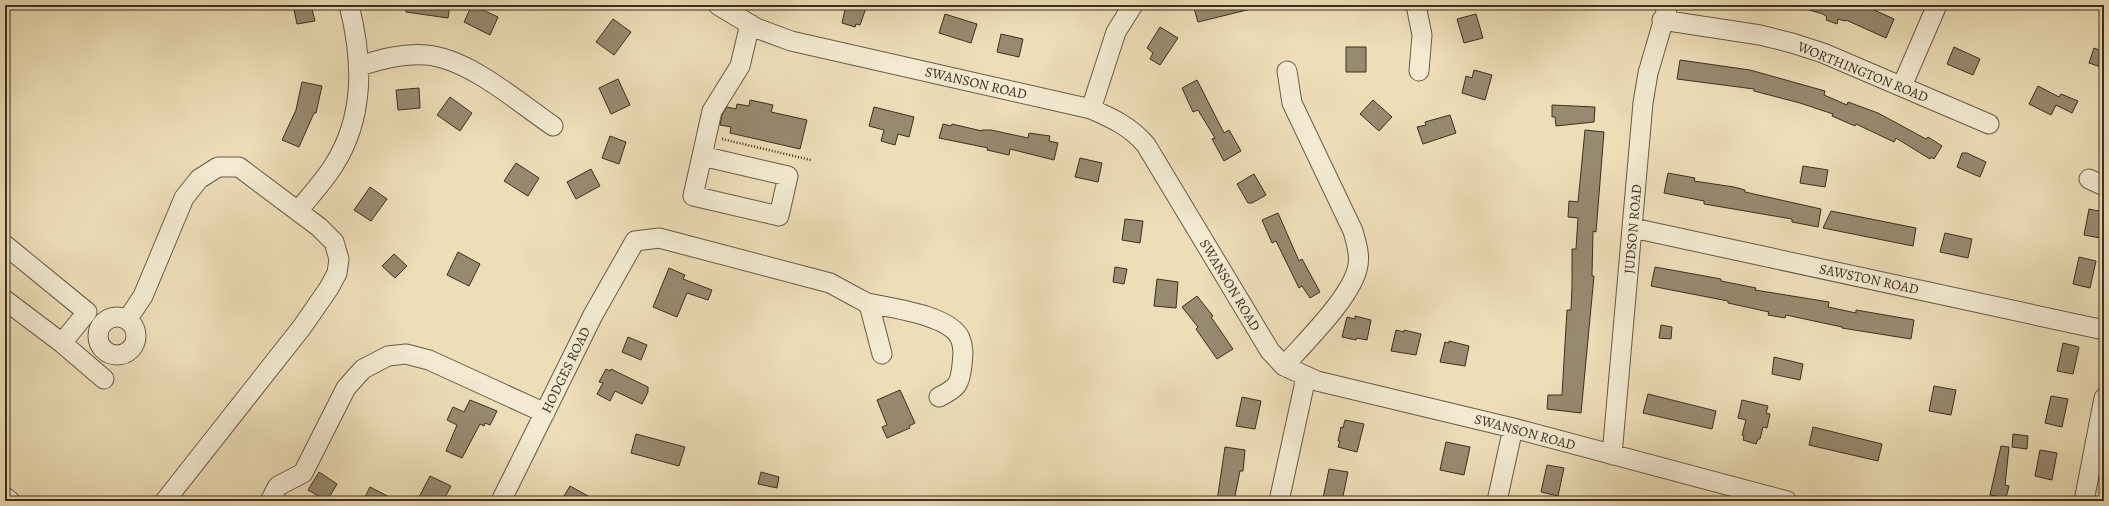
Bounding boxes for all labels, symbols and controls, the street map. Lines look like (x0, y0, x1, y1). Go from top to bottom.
street label: WORTHINGTON ROAD (1794, 37, 1931, 107)
street label: SWANSON ROAD (923, 62, 1029, 104)
street label: JUDSON ROAD (1620, 183, 1646, 275)
street label: SWANSON ROAD (1195, 236, 1265, 335)
street label: SAWSTON ROAD (1818, 259, 1921, 299)
street label: HODGES ROAD (537, 324, 595, 416)
street label: SWANSON ROAD (1472, 409, 1578, 455)

